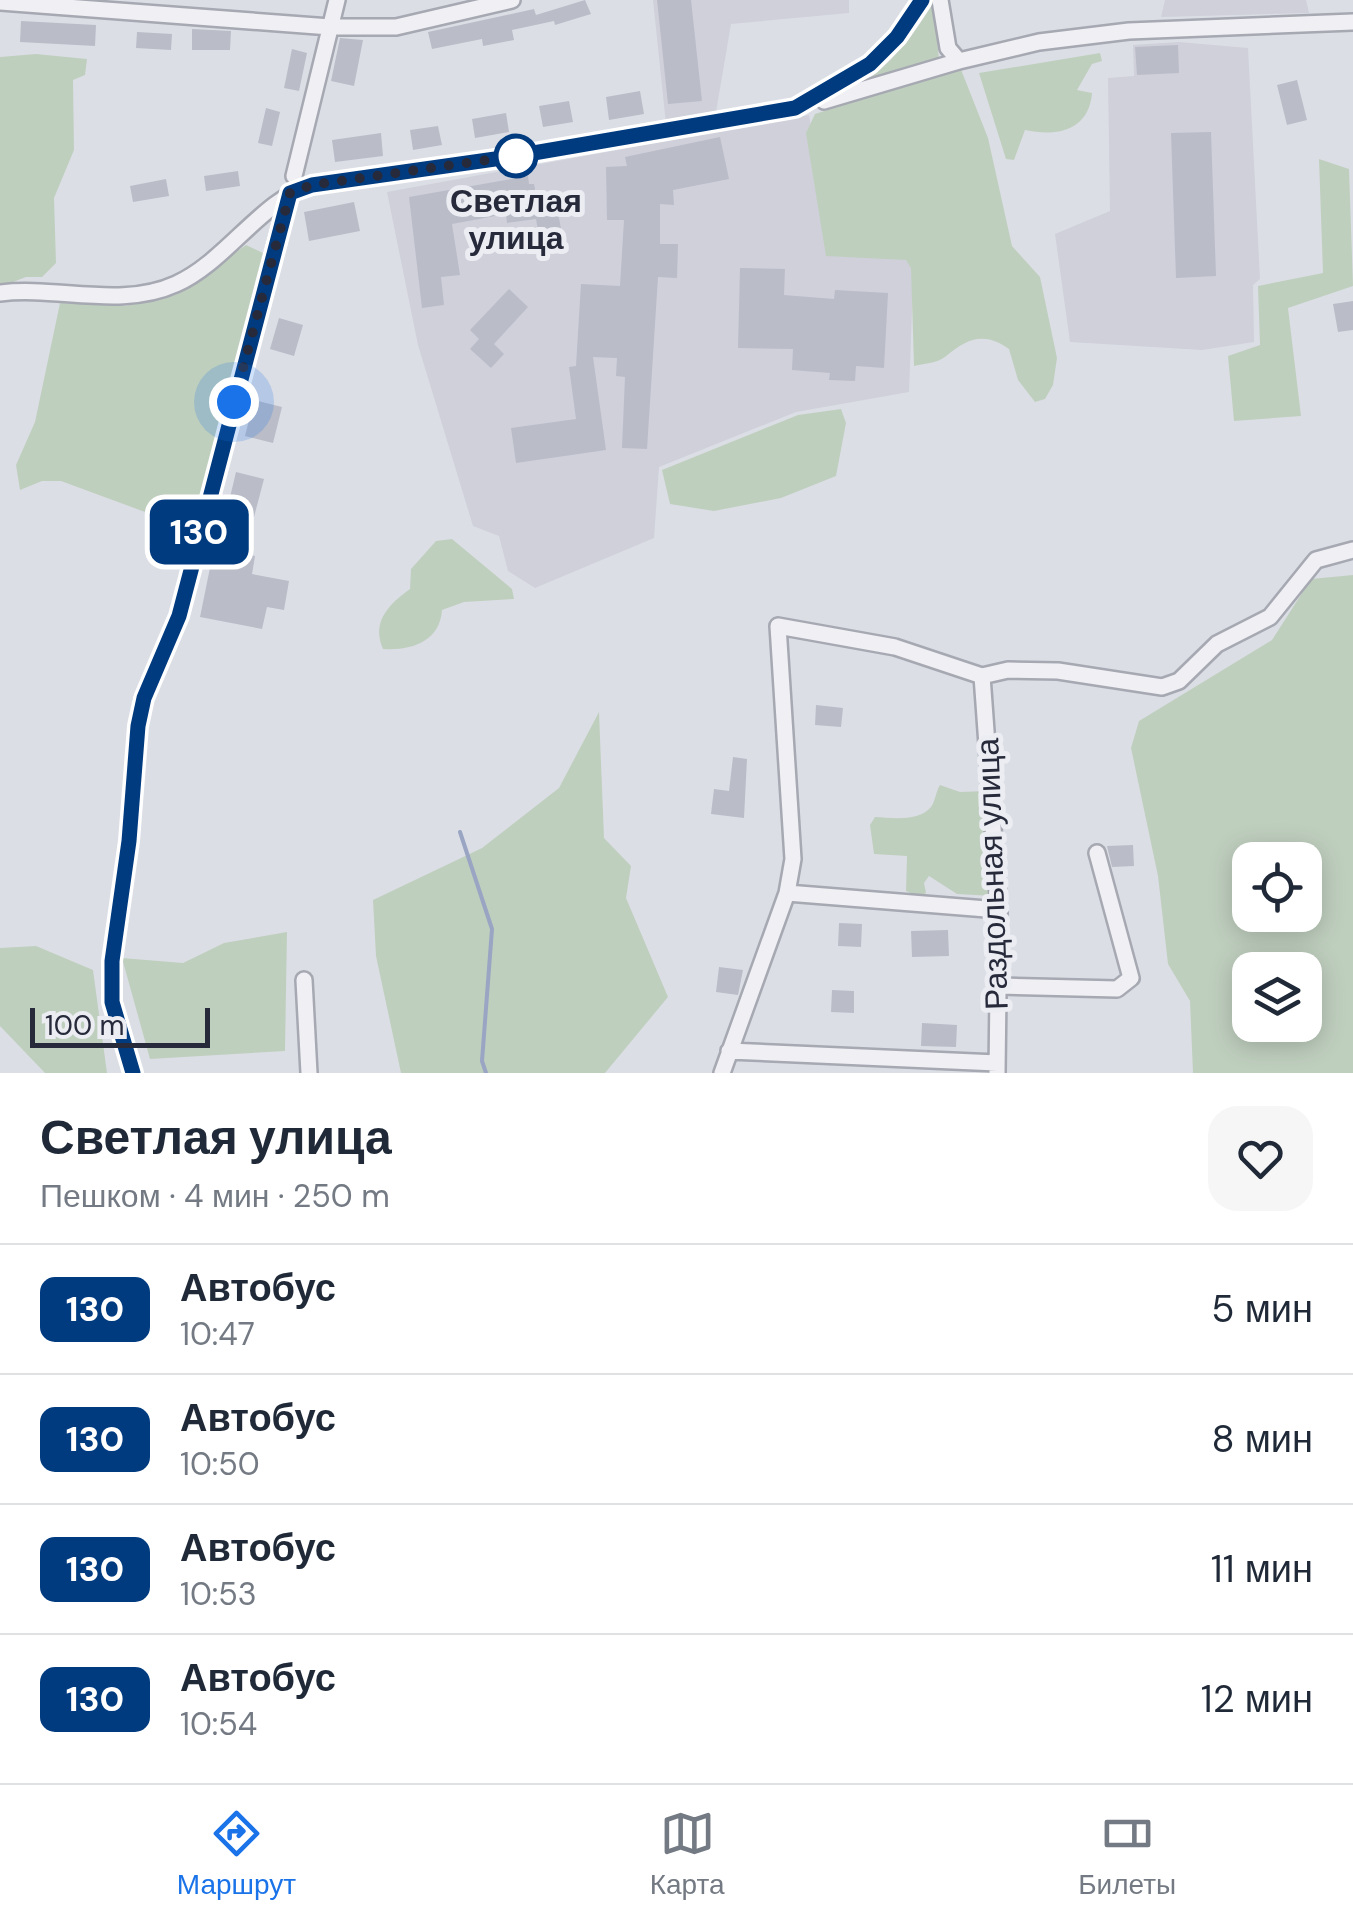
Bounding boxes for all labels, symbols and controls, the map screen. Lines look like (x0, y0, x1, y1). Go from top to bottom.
marker: Светлая улица (495, 135, 537, 177)
place label: Светлая улица (450, 180, 582, 259)
your location (209, 377, 259, 427)
line badge: 130 (142, 500, 256, 564)
text: 130 (170, 509, 228, 555)
street label: Раздольная улица (966, 737, 1018, 1011)
map controls (1232, 842, 1322, 1042)
button: locate (1232, 842, 1322, 932)
button: layers (1232, 952, 1322, 1042)
scale bar (30, 1003, 210, 1048)
text: 100 m (45, 1007, 124, 1044)
text: Светлая улица (40, 1106, 392, 1169)
button: heart (1208, 1106, 1313, 1211)
text: Пешком · 4 мин · 250 m (40, 1175, 390, 1217)
text: Автобус (180, 1263, 336, 1313)
text: 5 мин (1211, 1284, 1313, 1334)
text: 130 (66, 1286, 124, 1332)
text: 10:47 (180, 1313, 255, 1355)
text: Автобус (180, 1393, 336, 1443)
text: 8 мин (1211, 1414, 1313, 1464)
text: 130 (66, 1416, 124, 1462)
text: 10:50 (180, 1443, 260, 1485)
text: Автобус (180, 1523, 336, 1573)
text: 11 мин (1211, 1544, 1313, 1594)
text: 130 (66, 1546, 124, 1592)
text: 10:53 (180, 1573, 257, 1615)
text: Автобус (180, 1653, 336, 1703)
text: 12 мин (1201, 1674, 1313, 1724)
text: 130 (66, 1676, 124, 1722)
text: 10:54 (180, 1703, 257, 1745)
tab: Маршрут (177, 1806, 296, 1903)
tab: Карта (650, 1806, 725, 1903)
tab: Билеты (1078, 1806, 1176, 1903)

